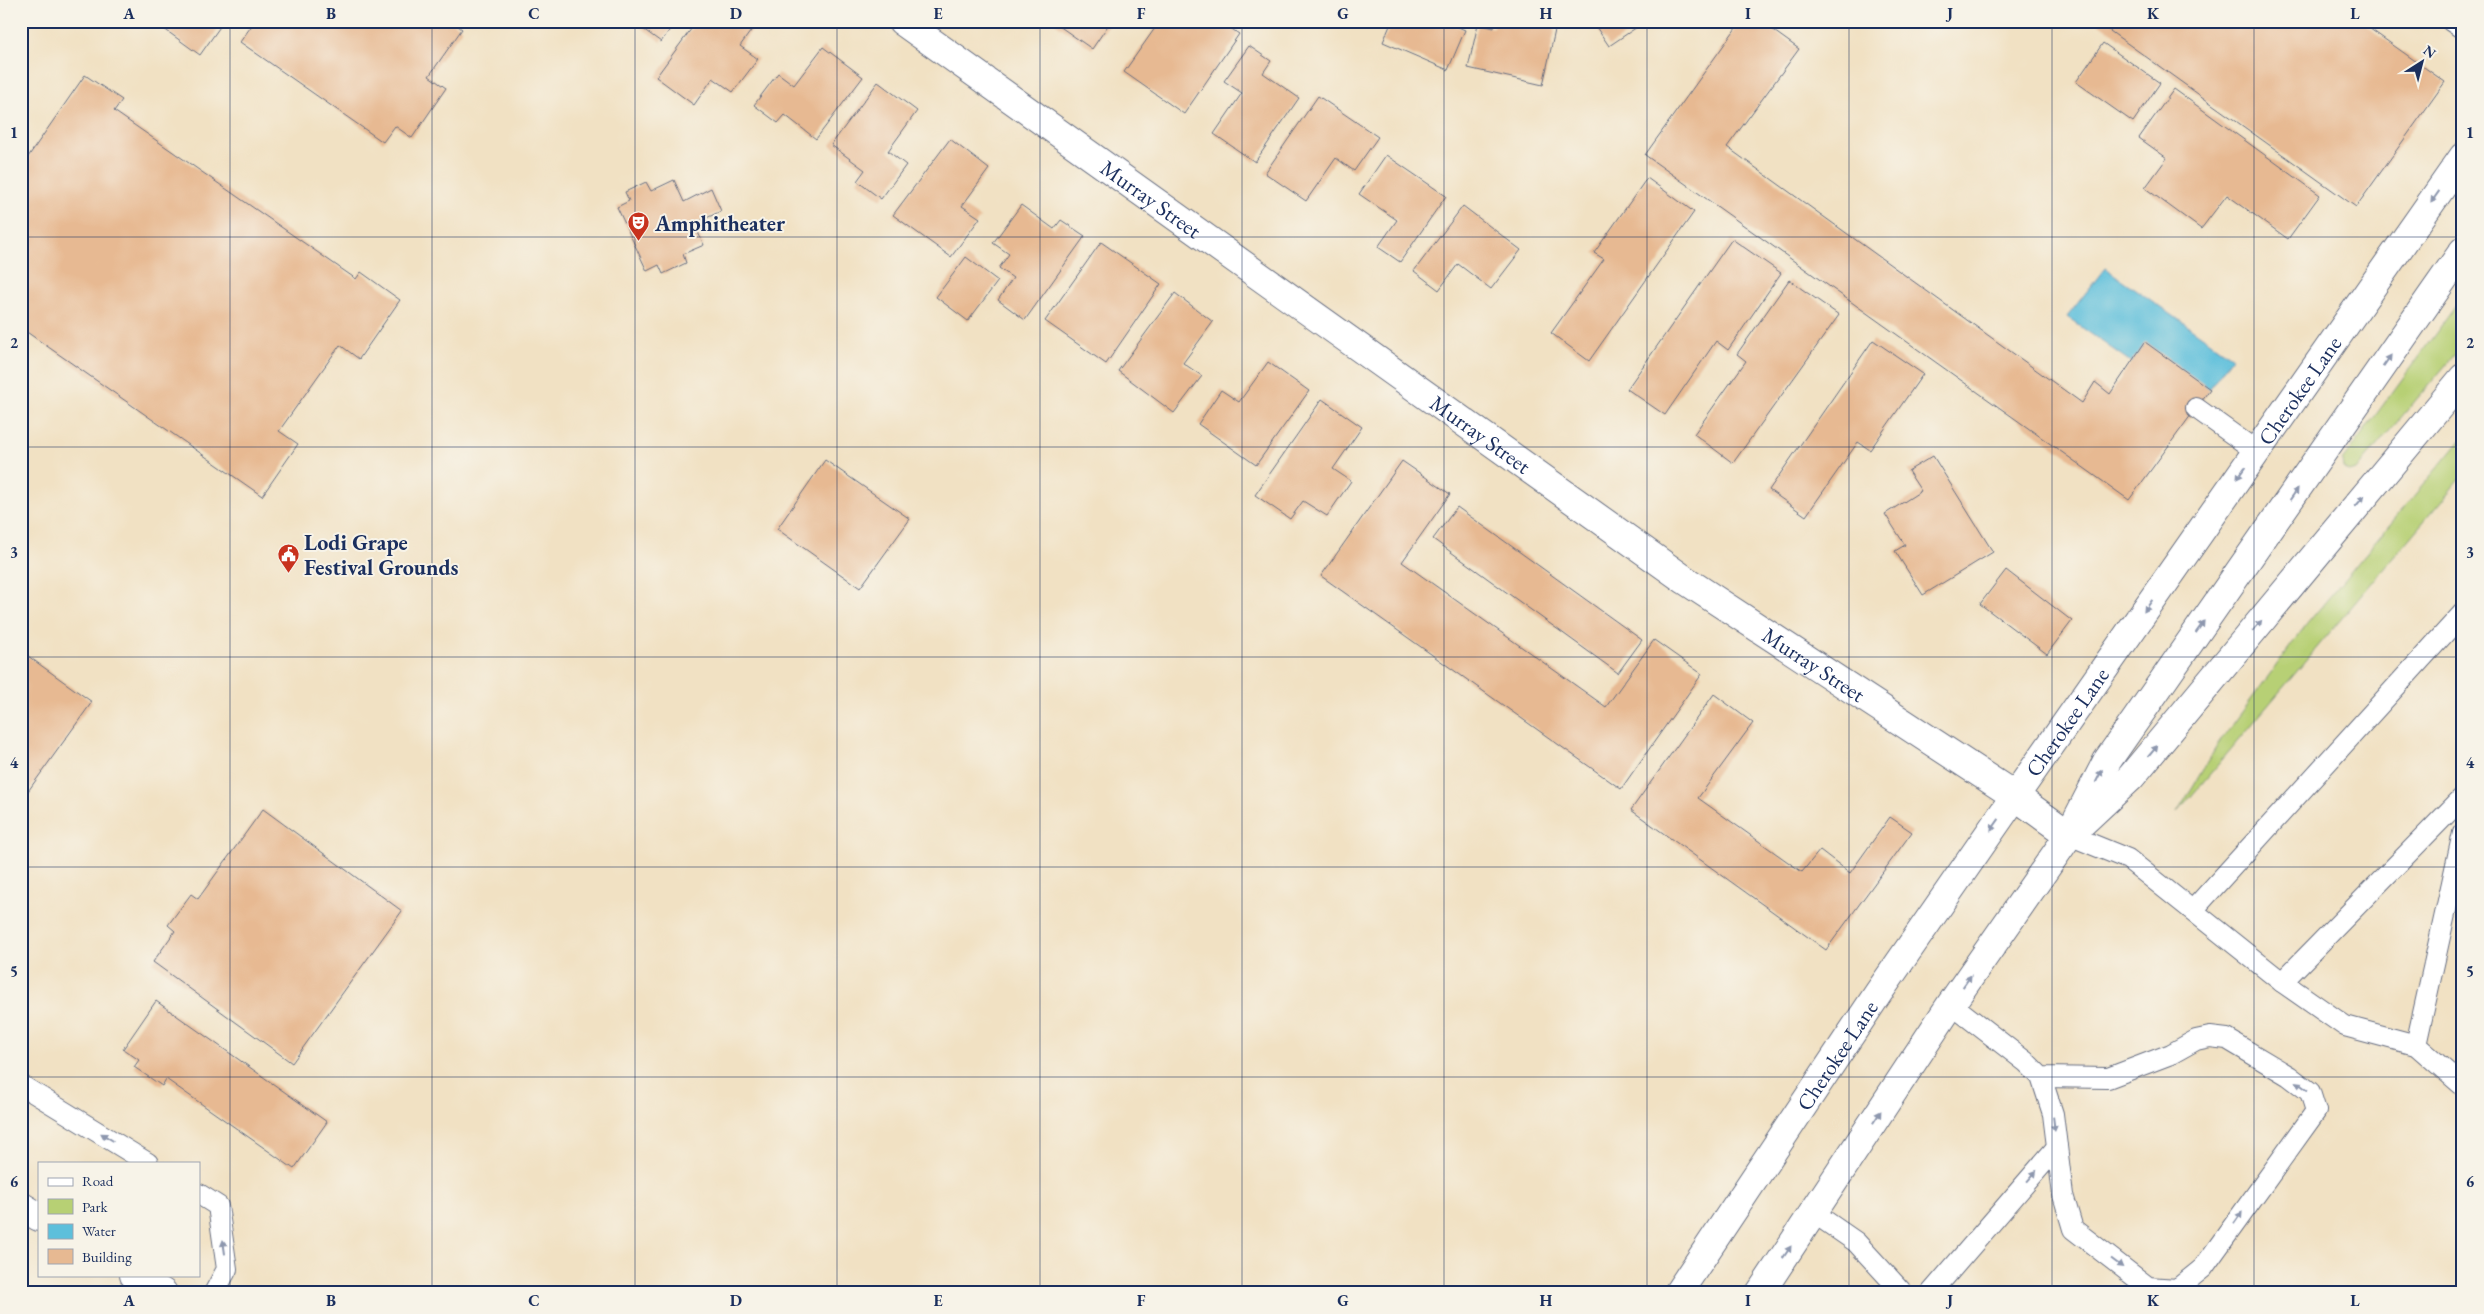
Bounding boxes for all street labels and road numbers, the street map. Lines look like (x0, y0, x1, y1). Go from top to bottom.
street label: Murray Street (1095, 153, 1207, 245)
street label: Cherokee Lane (2251, 330, 2348, 451)
street label: Murray Street (1425, 388, 1537, 480)
street label: Murray Street (1757, 620, 1871, 709)
street label: Cherokee Lane (2019, 661, 2116, 782)
street label: Cherokee Lane (1789, 994, 1884, 1116)

